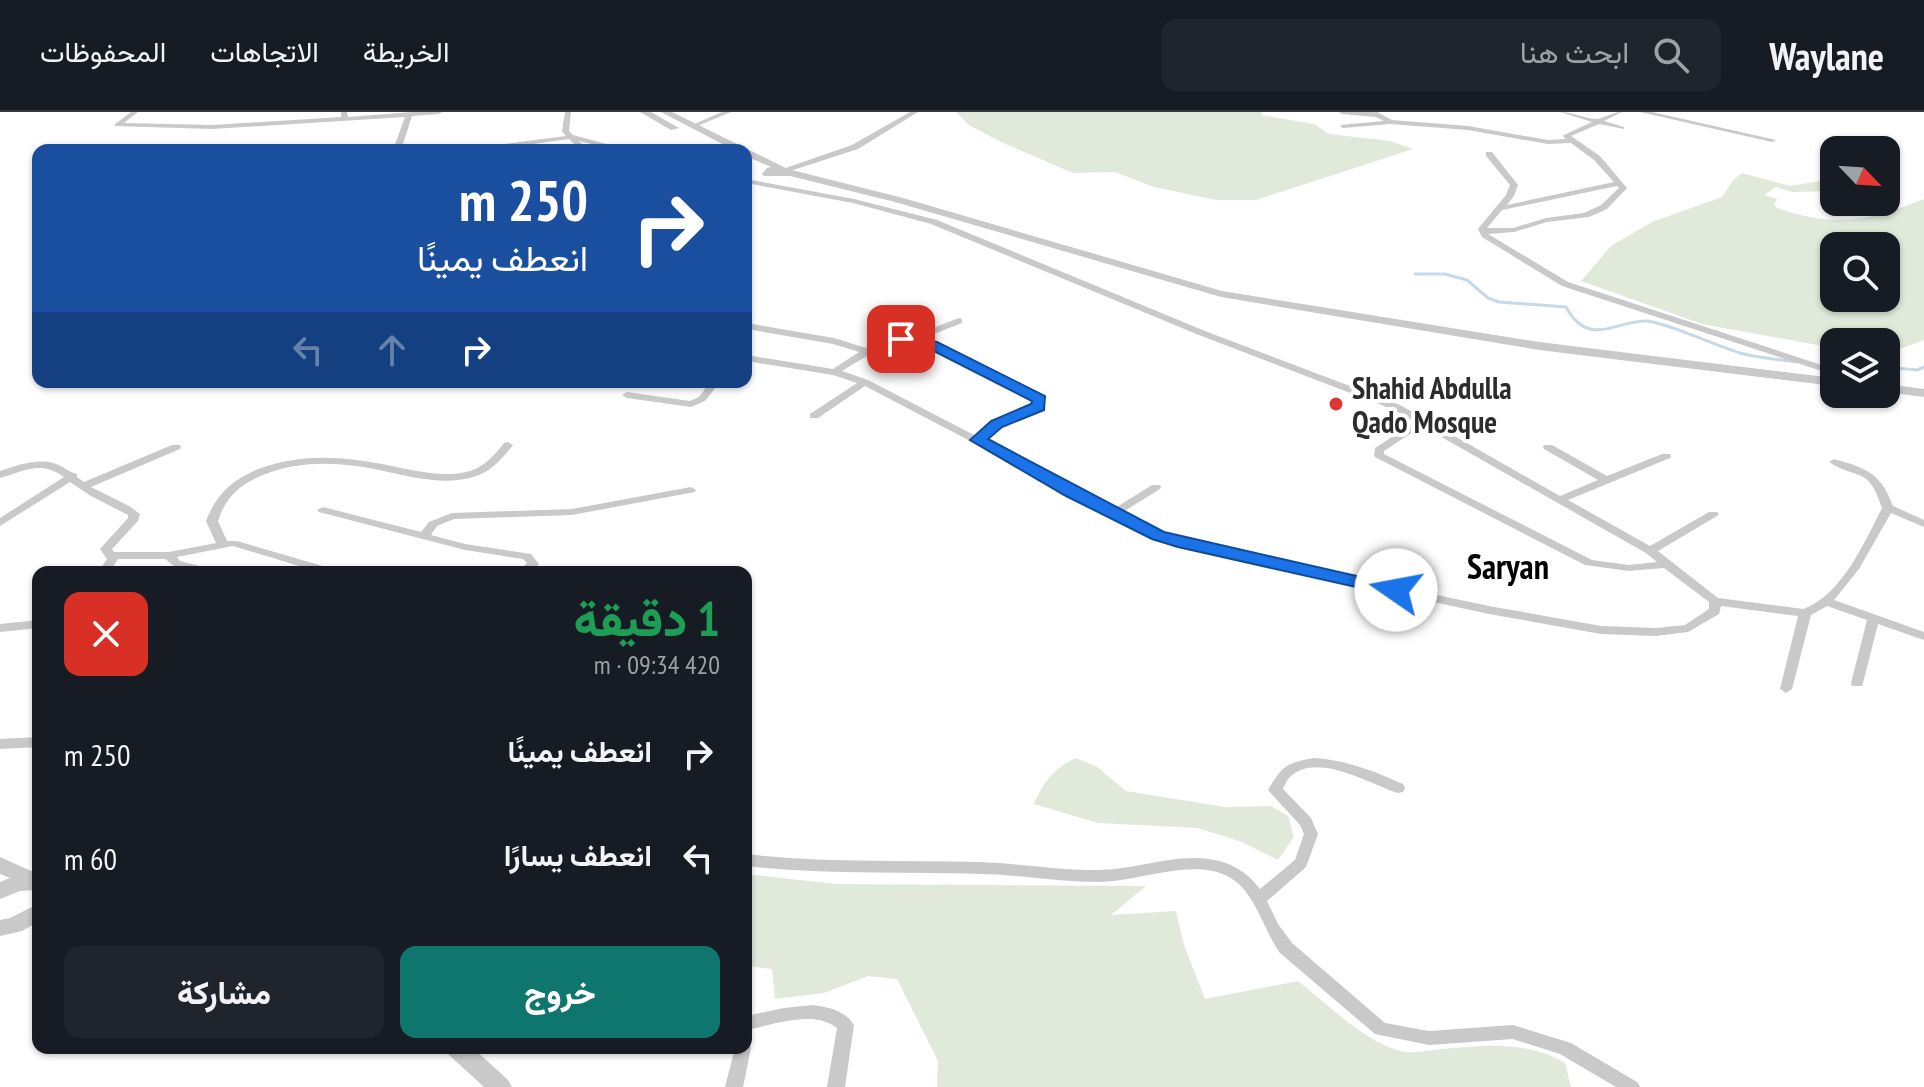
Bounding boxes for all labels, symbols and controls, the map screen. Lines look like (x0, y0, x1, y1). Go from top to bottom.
search box (1161, 19, 1721, 91)
text: Waylane (1769, 31, 1884, 80)
text: ابحث هنا (1520, 32, 1629, 71)
text: المحفوظات (40, 33, 166, 70)
text: الاتجاهات (210, 33, 319, 70)
text: الخريطة (363, 33, 449, 70)
icon: search (1649, 33, 1693, 77)
north arrow (1820, 136, 1900, 216)
map controls (1820, 136, 1900, 408)
text: 250 m (459, 164, 588, 236)
icon: right (616, 176, 720, 280)
button: search (1820, 232, 1900, 312)
text: انعطف يمينًا (417, 234, 588, 281)
pin (867, 305, 935, 373)
icon: arrive (879, 317, 923, 361)
icon: left (286, 328, 330, 372)
icon: ahead (370, 328, 414, 372)
icon: right (454, 328, 498, 372)
button: layers (1820, 328, 1900, 408)
place label: Shahid Abdulla Qado Mosque (1352, 368, 1512, 441)
marker: Shahid Abdulla Qado Mosque (1327, 395, 1345, 413)
district label: Saryan (1467, 544, 1549, 588)
position arrow (1354, 548, 1438, 632)
text: 1 دقيقة (574, 587, 720, 649)
button: close (64, 592, 148, 676)
text: 420 m · 09:34 (594, 648, 720, 681)
text: انعطف يمينًا (508, 731, 652, 770)
icon: right (676, 732, 720, 776)
text: 250 m (64, 735, 130, 774)
text: انعطف يسارًا (504, 835, 652, 874)
icon: left (676, 836, 720, 880)
text: 60 m (64, 839, 117, 878)
button: مشاركة (64, 946, 384, 1038)
button: خروج (400, 946, 720, 1038)

